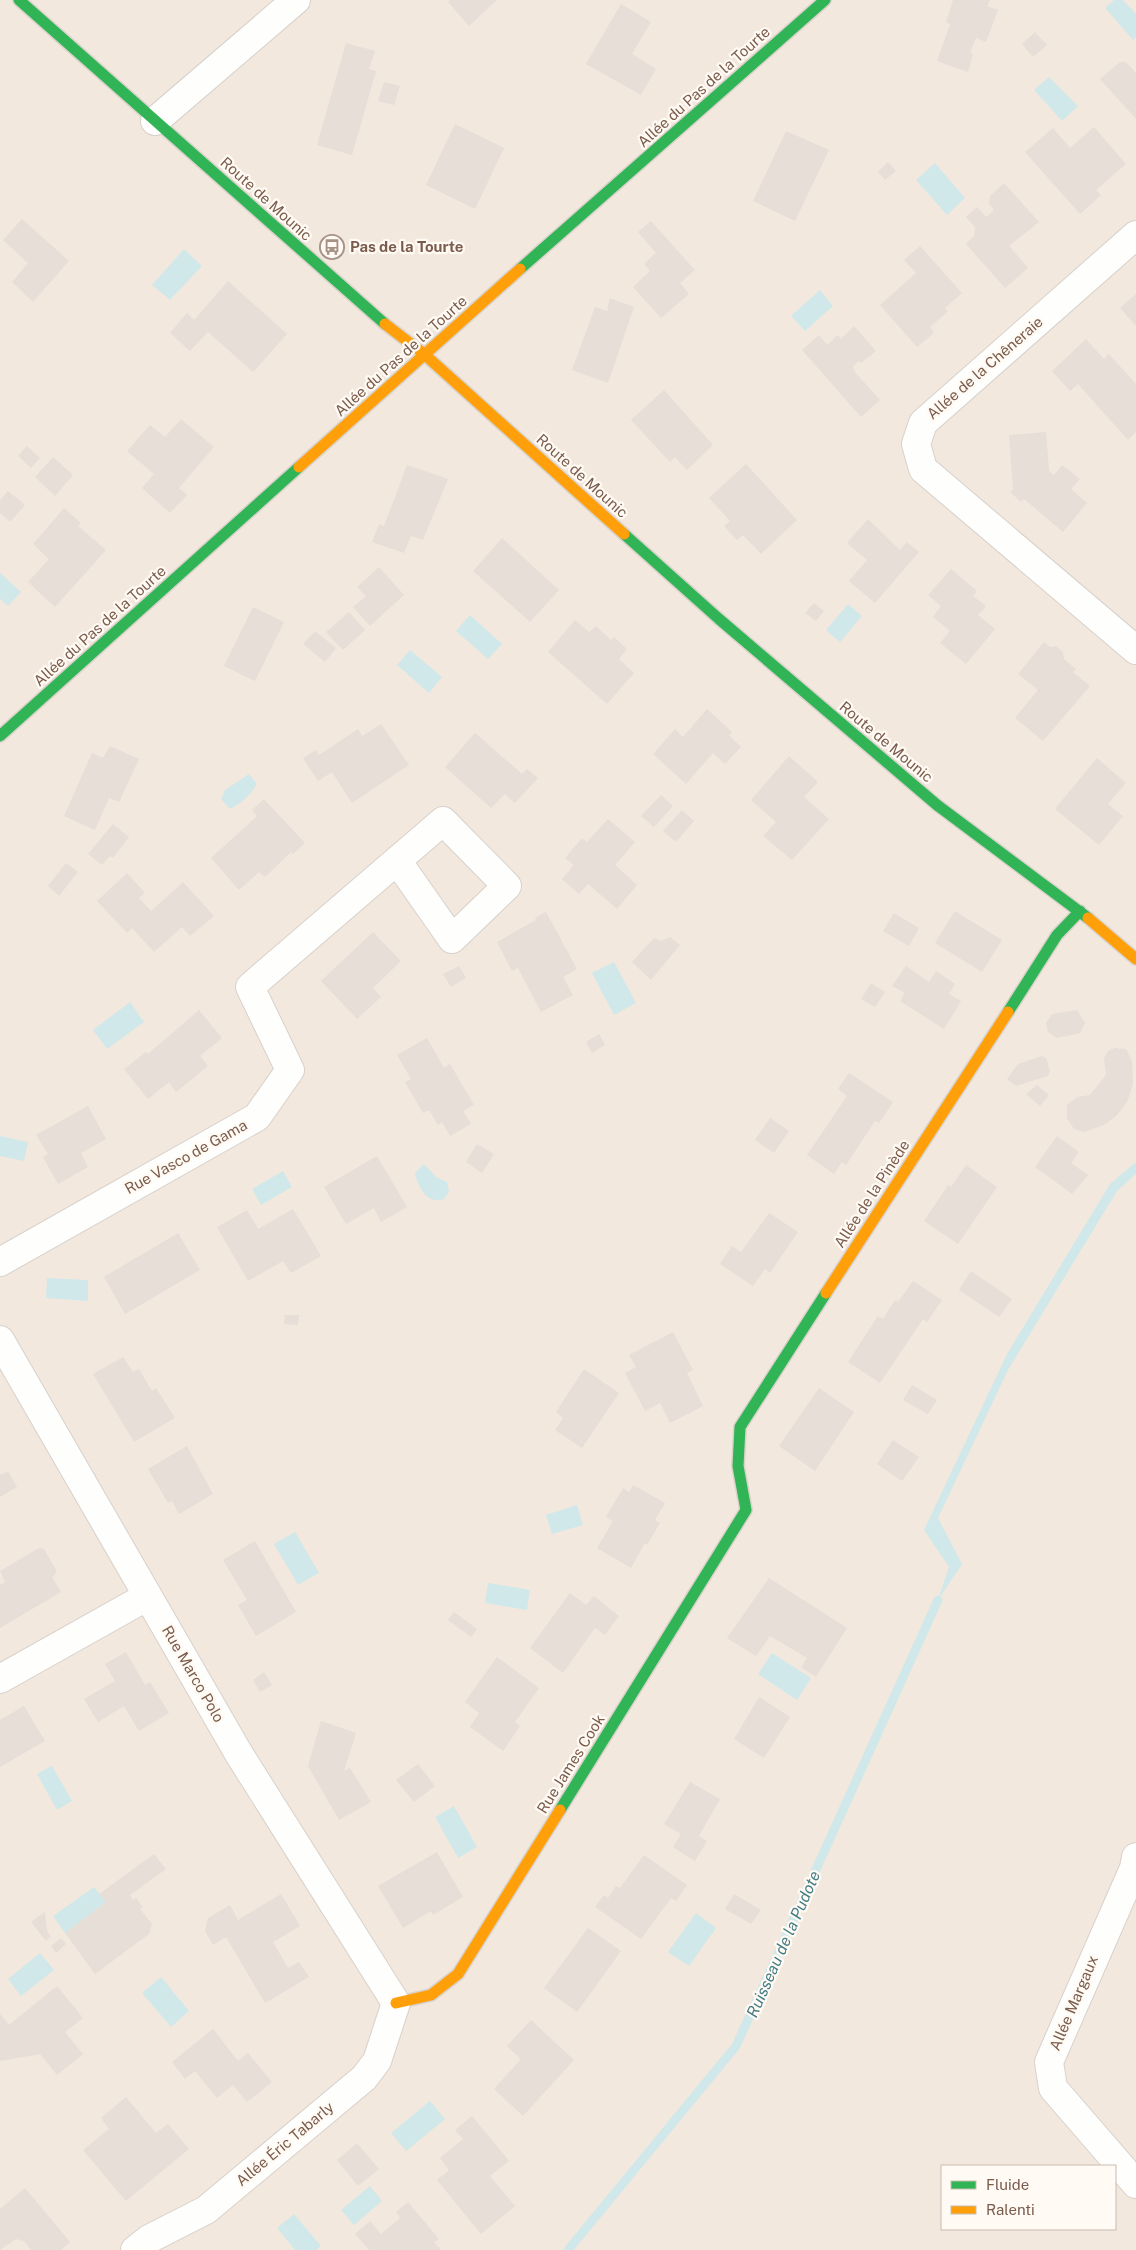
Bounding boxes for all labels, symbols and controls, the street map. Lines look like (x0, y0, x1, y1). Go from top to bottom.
street label: Allée du Pas de la Tourte (634, 23, 773, 150)
street label: Route de Mounic (217, 153, 315, 244)
bus stop icon: Pas de la Tourte (319, 234, 345, 260)
place label: Pas de la Tourte (350, 238, 463, 255)
street label: Allée du Pas de la Tourte (331, 292, 470, 419)
street label: Allée de la Chêneraie (923, 313, 1046, 422)
street label: Route de Mounic (533, 430, 631, 521)
street label: Allée du Pas de la Tourte (30, 562, 169, 689)
street label: Route de Mounic (836, 698, 936, 786)
street label: Rue Vasco de Gama (122, 1116, 250, 1197)
street label: Allée de la Pinède (830, 1137, 913, 1251)
street label: Rue Marco Polo (159, 1622, 228, 1725)
street label: Rue James Cook (533, 1711, 608, 1816)
water label: Ruisseau de la Pudote (743, 1868, 824, 2020)
street label: Allée Margaux (1046, 1953, 1101, 2053)
street label: Allée Éric Tabarly (233, 2098, 337, 2189)
legend (941, 2165, 1116, 2230)
text: Fluide (986, 2176, 1029, 2193)
text: Ralenti (986, 2201, 1035, 2218)

